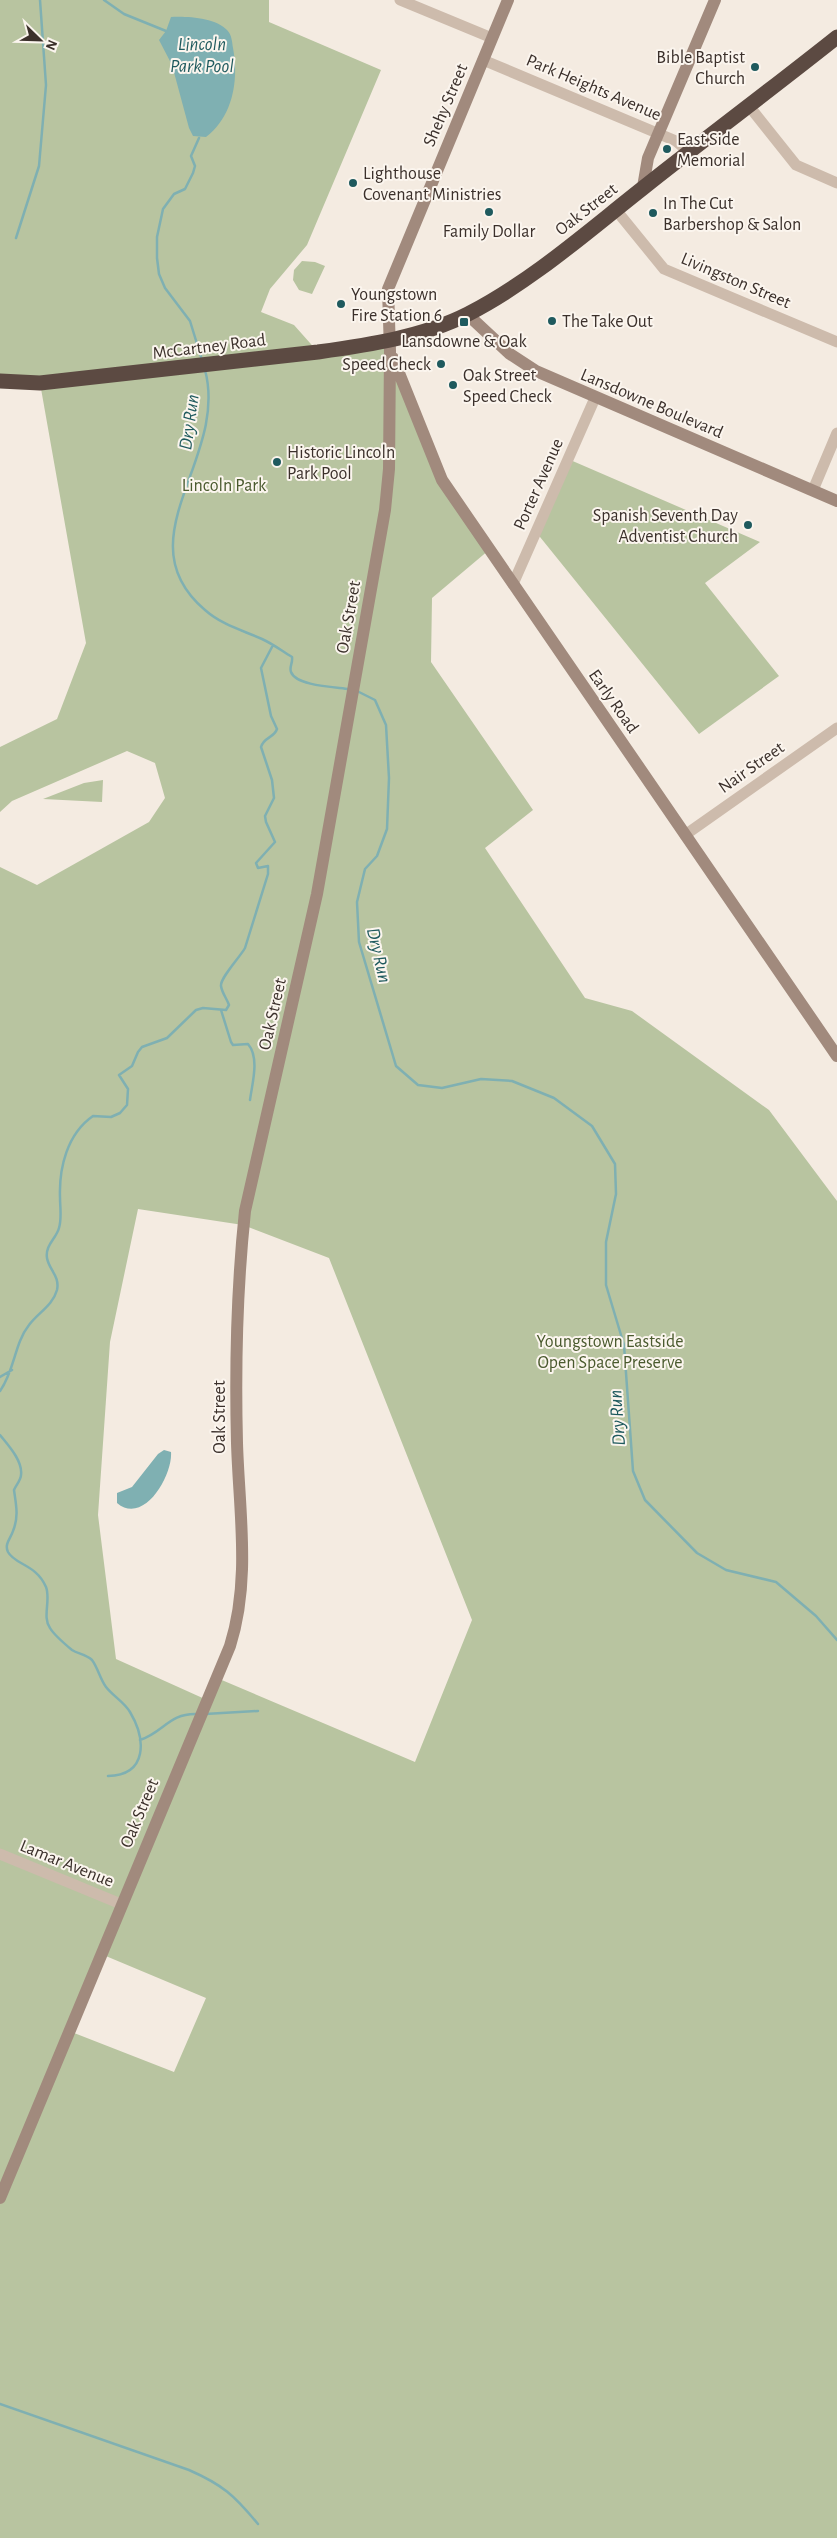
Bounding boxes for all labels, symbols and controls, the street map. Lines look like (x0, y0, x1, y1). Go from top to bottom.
north arrow (15, 15, 65, 65)
water label: Lincoln Park Pool (170, 35, 234, 76)
text: N (43, 37, 59, 52)
place label: Bible Baptist Church (656, 49, 745, 88)
street label: Park Heights Avenue (524, 51, 664, 124)
street label: Shehy Street (420, 61, 471, 149)
marker: Bible Baptist Church (749, 61, 761, 73)
place label: East Side Memorial (677, 131, 745, 170)
marker: East Side Memorial (661, 143, 673, 155)
place label: Lighthouse Covenant Ministries (363, 165, 501, 204)
marker: Lighthouse Covenant Ministries (347, 177, 359, 189)
street label: Oak Street (552, 180, 621, 239)
place label: In The Cut Barbershop & Salon (663, 195, 801, 234)
marker: Family Dollar (483, 206, 495, 218)
marker: In The Cut Barbershop & Salon (647, 207, 659, 219)
place label: Family Dollar (443, 223, 535, 241)
street label: Livingston Street (678, 250, 793, 312)
place label: Youngstown Fire Station 6 (351, 286, 442, 325)
marker: Youngstown Fire Station 6 (335, 298, 347, 310)
place label: The Take Out (562, 313, 653, 331)
marker: The Take Out (546, 315, 558, 327)
marker: Lansdowne & Oak (458, 316, 470, 328)
street label: McCartney Road (152, 331, 267, 363)
place label: Lansdowne & Oak (401, 333, 528, 351)
place label: Speed Check (342, 356, 432, 374)
marker: Speed Check (435, 358, 447, 370)
street label: Lansdowne Boulevard (578, 366, 726, 442)
place label: Oak Street Speed Check (463, 367, 552, 406)
marker: Oak Street Speed Check (447, 379, 459, 391)
water label: Dry Run (176, 393, 203, 451)
street label: Porter Avenue (511, 436, 567, 533)
place label: Historic Lincoln Park Pool (287, 444, 395, 483)
marker: Historic Lincoln Park Pool (271, 456, 283, 468)
park label: Lincoln Park (182, 477, 267, 495)
place label: Spanish Seventh Day Adventist Church (593, 507, 738, 546)
marker: Spanish Seventh Day Adventist Church (742, 519, 754, 531)
street label: Oak Street (334, 579, 364, 655)
street label: Early Road (585, 666, 642, 737)
street label: Nair Street (715, 739, 788, 797)
water label: Dry Run (363, 926, 394, 985)
street label: Oak Street (256, 976, 290, 1052)
park label: Youngstown Eastside Open Space Preserve (536, 1333, 684, 1372)
street label: Oak Street (211, 1380, 229, 1454)
water label: Dry Run (606, 1389, 629, 1447)
street label: Oak Street (117, 1776, 163, 1851)
street label: Lamar Avenue (17, 1837, 116, 1891)

